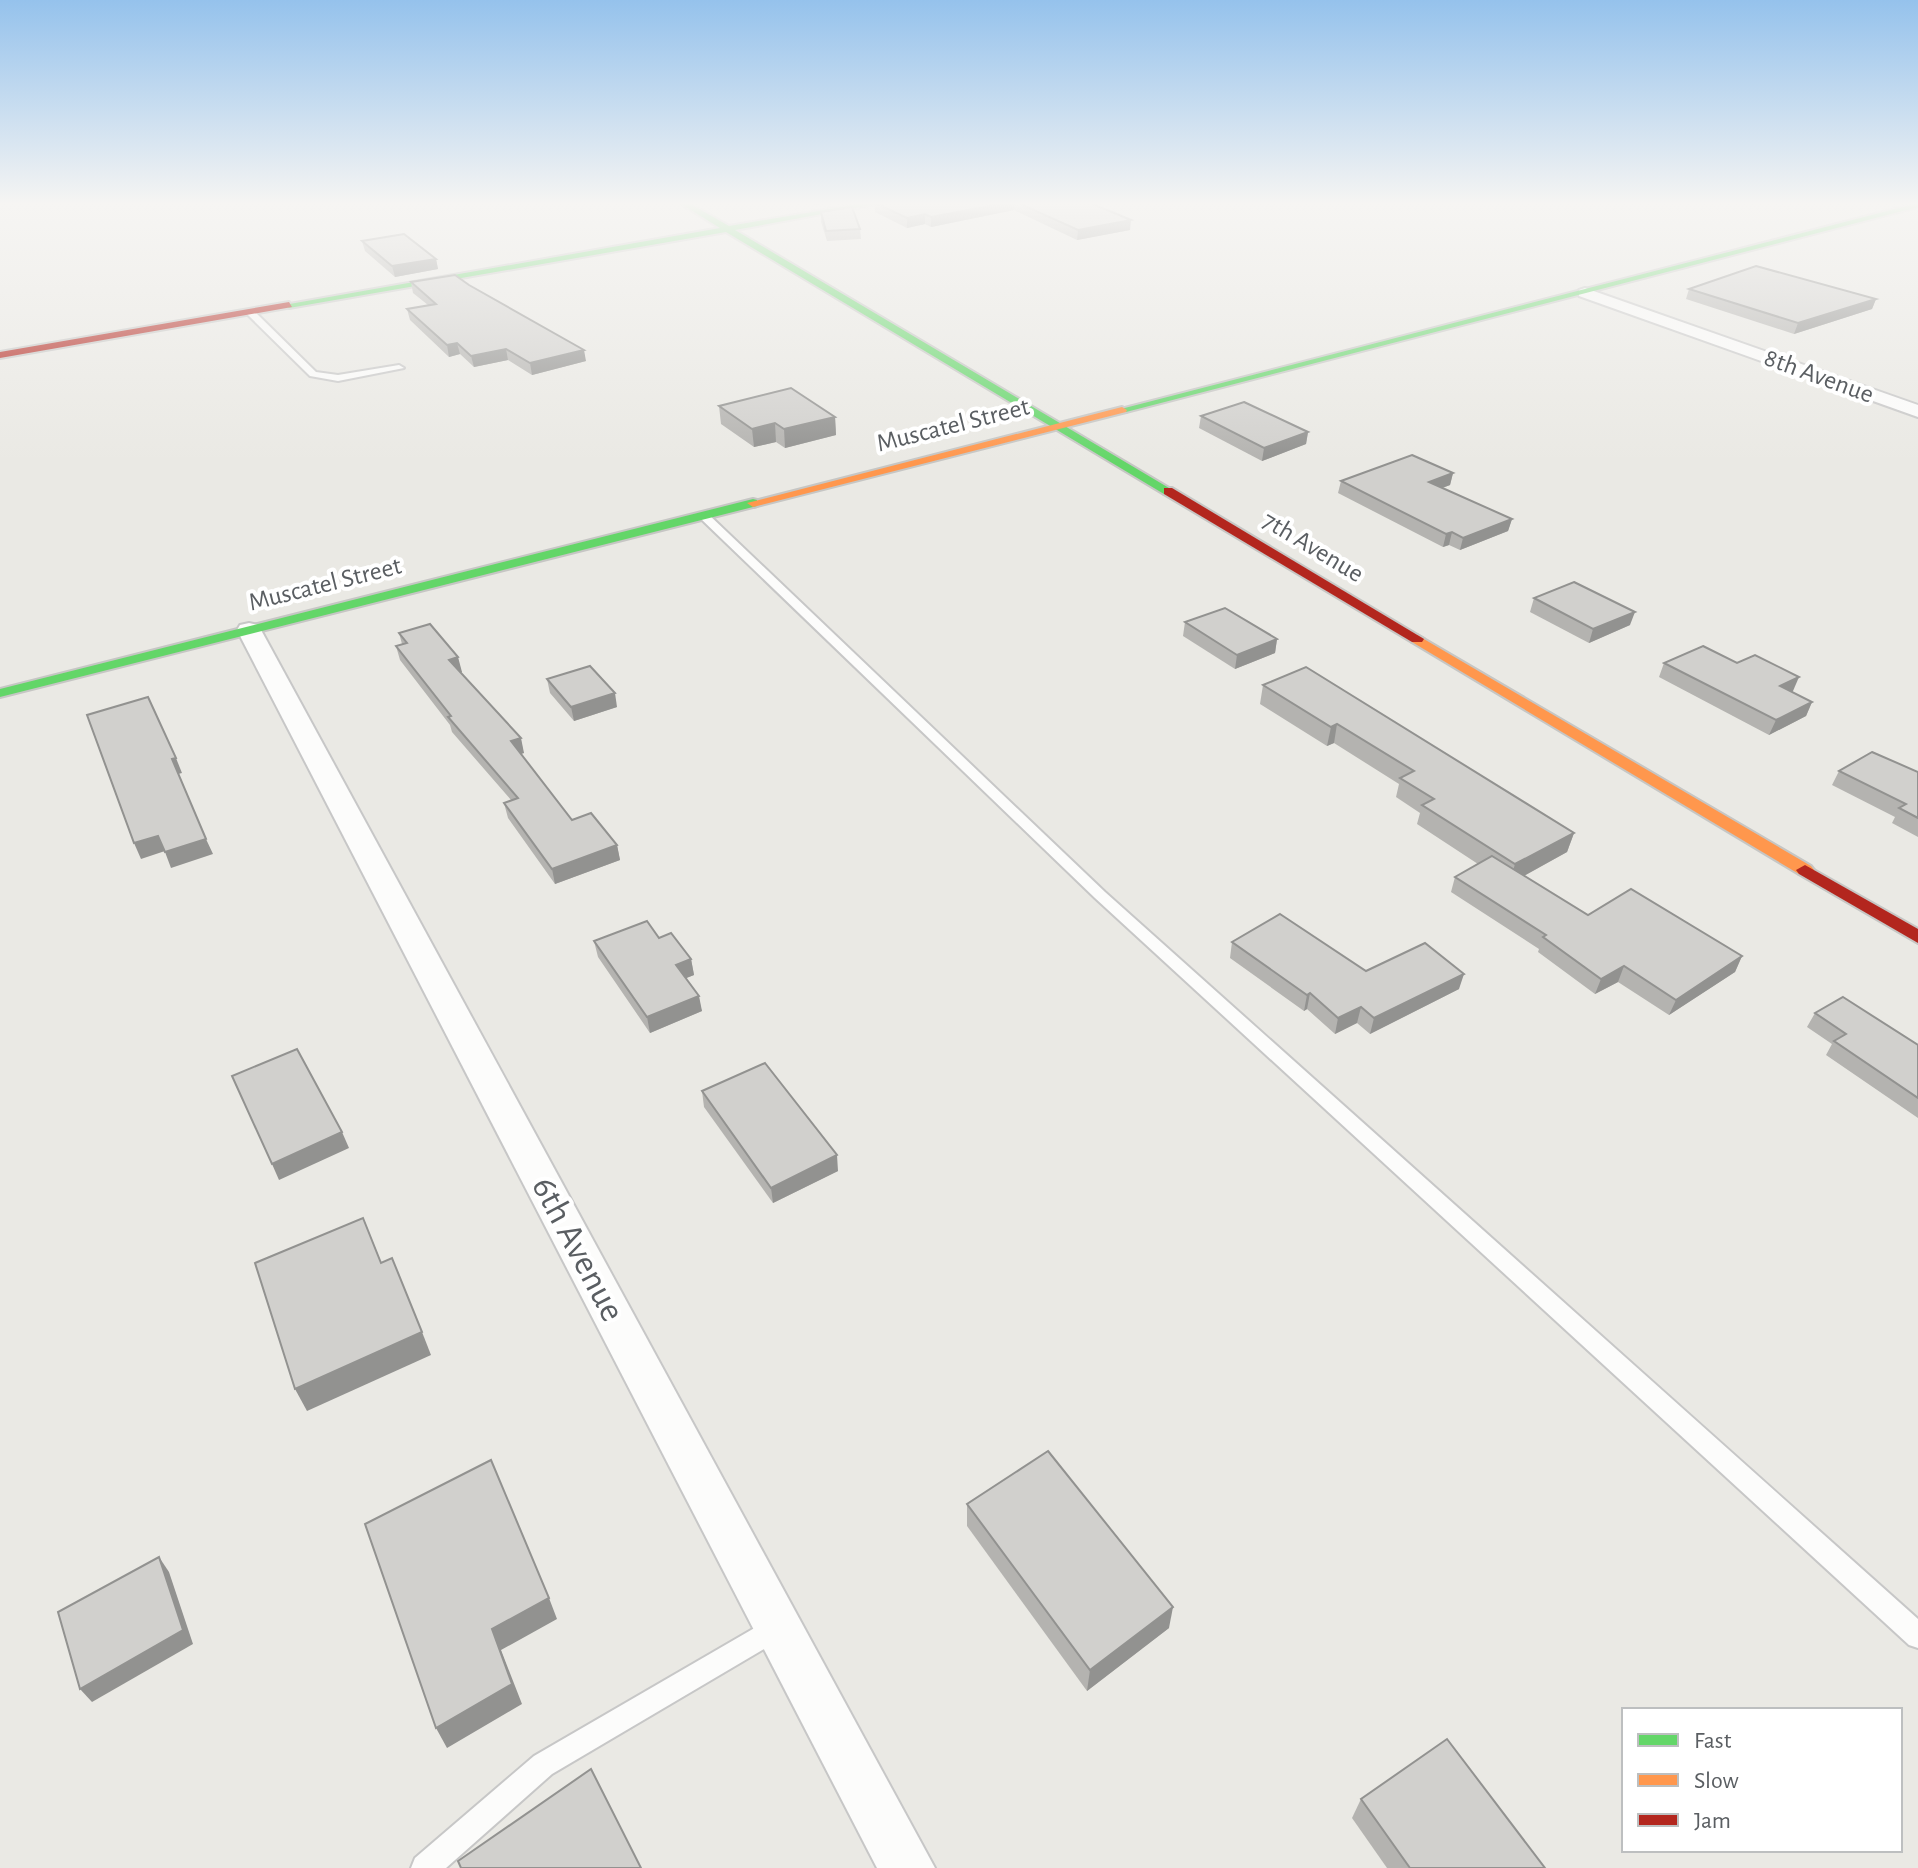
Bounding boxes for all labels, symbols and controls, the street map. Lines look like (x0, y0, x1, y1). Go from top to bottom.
street label: 8th Avenue (1761, 344, 1877, 408)
street label: Muscatel Street (874, 393, 1032, 457)
street label: 7th Avenue (1258, 507, 1368, 587)
street label: Muscatel Street (246, 552, 404, 616)
street label: 6th Avenue (525, 1171, 631, 1327)
legend (1622, 1708, 1902, 1852)
text: Fast (1694, 1729, 1732, 1753)
text: Slow (1694, 1769, 1739, 1793)
text: Jam (1694, 1809, 1731, 1833)

